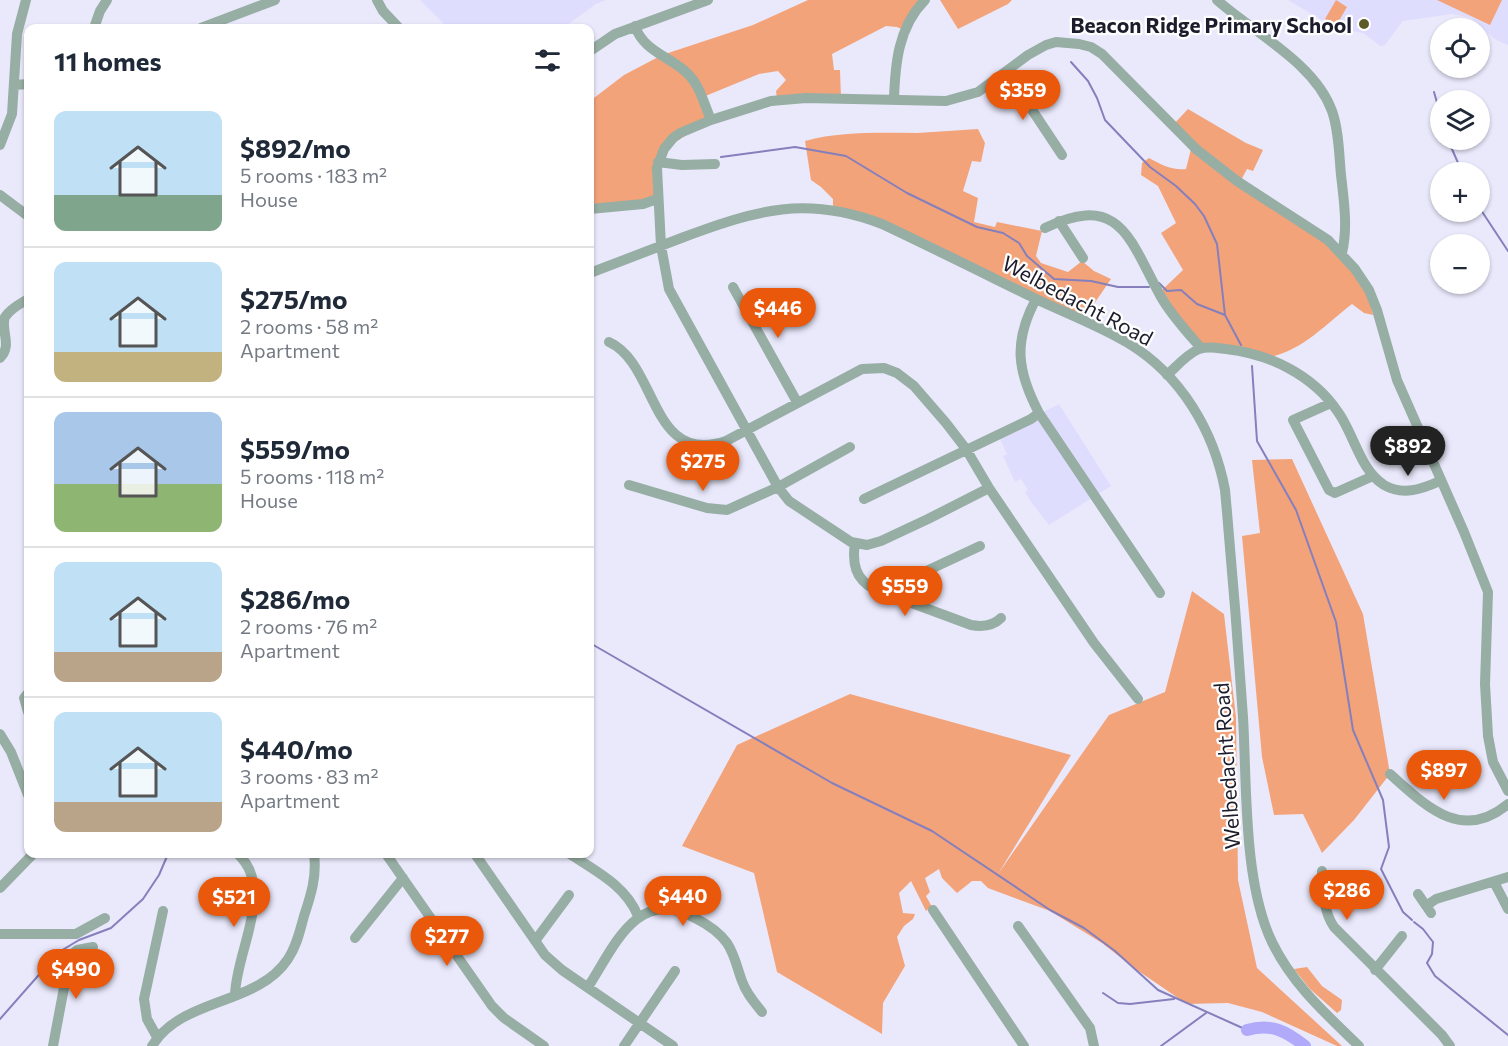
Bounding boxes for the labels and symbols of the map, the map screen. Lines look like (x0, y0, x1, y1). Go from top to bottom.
place label: Beacon Ridge Primary School (1071, 12, 1352, 37)
marker: Beacon Ridge Primary School (1357, 17, 1371, 31)
pin: $359 (987, 70, 1059, 121)
street label: Welbedacht Road (998, 250, 1158, 350)
pin: $446 (742, 288, 814, 339)
pin: $892 (1372, 426, 1444, 477)
pin: $275 (667, 441, 739, 492)
pin: $559 (869, 566, 941, 617)
street label: Welbedacht Road (1208, 682, 1244, 850)
pin: $897 (1408, 750, 1480, 801)
pin: $286 (1311, 870, 1383, 921)
pin: $440 (647, 876, 719, 927)
pin: $521 (198, 877, 270, 928)
pin: $277 (411, 916, 483, 967)
pin: $490 (40, 949, 112, 1000)

